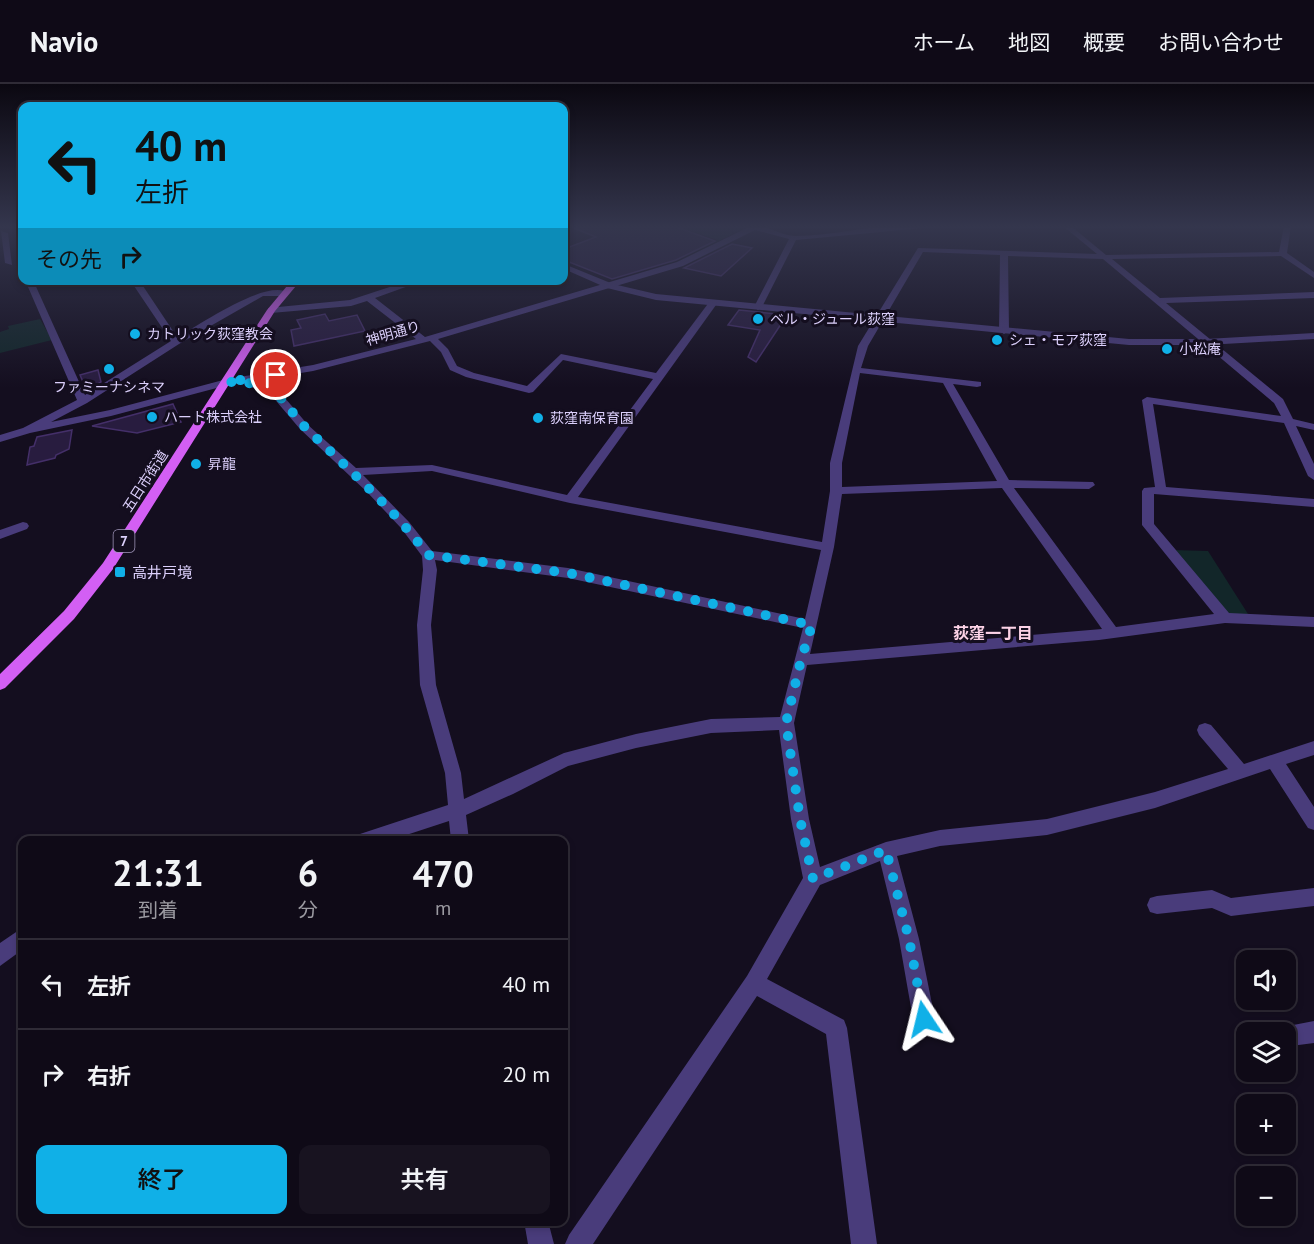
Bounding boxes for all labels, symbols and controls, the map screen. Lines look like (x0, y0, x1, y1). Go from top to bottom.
text: Navio (30, 23, 98, 60)
text: ホーム (913, 29, 975, 56)
text: 地図 (1008, 29, 1050, 56)
text: 概要 (1083, 29, 1125, 56)
text: お問い合わせ (1158, 29, 1284, 56)
text: 40 m (135, 118, 227, 173)
icon: left (36, 126, 114, 204)
text: 左折 (135, 175, 189, 209)
icon: right (114, 240, 147, 273)
text: その先 (36, 245, 102, 273)
place label: ベル・ジュール荻窪 (770, 310, 895, 328)
marker: ベル・ジュール荻窪 (751, 312, 765, 326)
street label: 神明通り (364, 317, 422, 349)
place label: カトリック荻窪教会 (147, 325, 273, 343)
marker: カトリック荻窪教会 (128, 327, 142, 341)
place label: シェ・モア荻窪 (1009, 331, 1107, 349)
marker: シェ・モア荻窪 (990, 333, 1004, 347)
place label: 小松庵 (1179, 340, 1221, 358)
marker: 小松庵 (1160, 342, 1174, 356)
pin (250, 349, 301, 400)
icon: arrive (259, 358, 292, 391)
marker: ファミーナシネマ (102, 362, 116, 376)
place label: ファミーナシネマ (53, 378, 165, 396)
place label: ハート株式会社 (164, 408, 262, 426)
place label: 荻窪南保育園 (550, 409, 634, 427)
marker: ハート株式会社 (145, 410, 159, 424)
marker: 荻窪南保育園 (531, 411, 545, 425)
street label: 五日市街道 (118, 447, 172, 515)
place label: 昇龍 (208, 455, 236, 473)
marker: 昇龍 (189, 457, 203, 471)
road number: 7 (114, 530, 134, 552)
place label: 高井戸境 (132, 563, 192, 582)
marker: 高井戸境 (113, 565, 127, 579)
district label: 荻窪一丁目 (953, 623, 1033, 643)
text: 21:31 (112, 849, 204, 896)
text: 6 (298, 849, 318, 896)
text: 470 (412, 850, 474, 897)
text: m (435, 895, 451, 921)
text: 到着 (138, 897, 178, 923)
text: 分 (298, 897, 318, 923)
map controls (1236, 950, 1296, 1226)
button: sound (1236, 950, 1296, 1010)
icon: left (36, 968, 69, 1001)
text: 40 m (502, 970, 550, 998)
text: 左折 (87, 972, 131, 1000)
position arrow (892, 987, 956, 1051)
button: layers (1236, 1022, 1296, 1082)
icon: right (36, 1058, 69, 1091)
text: 20 m (502, 1060, 550, 1088)
text: 右折 (87, 1062, 131, 1090)
button: + (1236, 1094, 1296, 1154)
button: 終了 (36, 1145, 287, 1214)
button: 共有 (299, 1145, 550, 1214)
button: − (1236, 1166, 1296, 1226)

